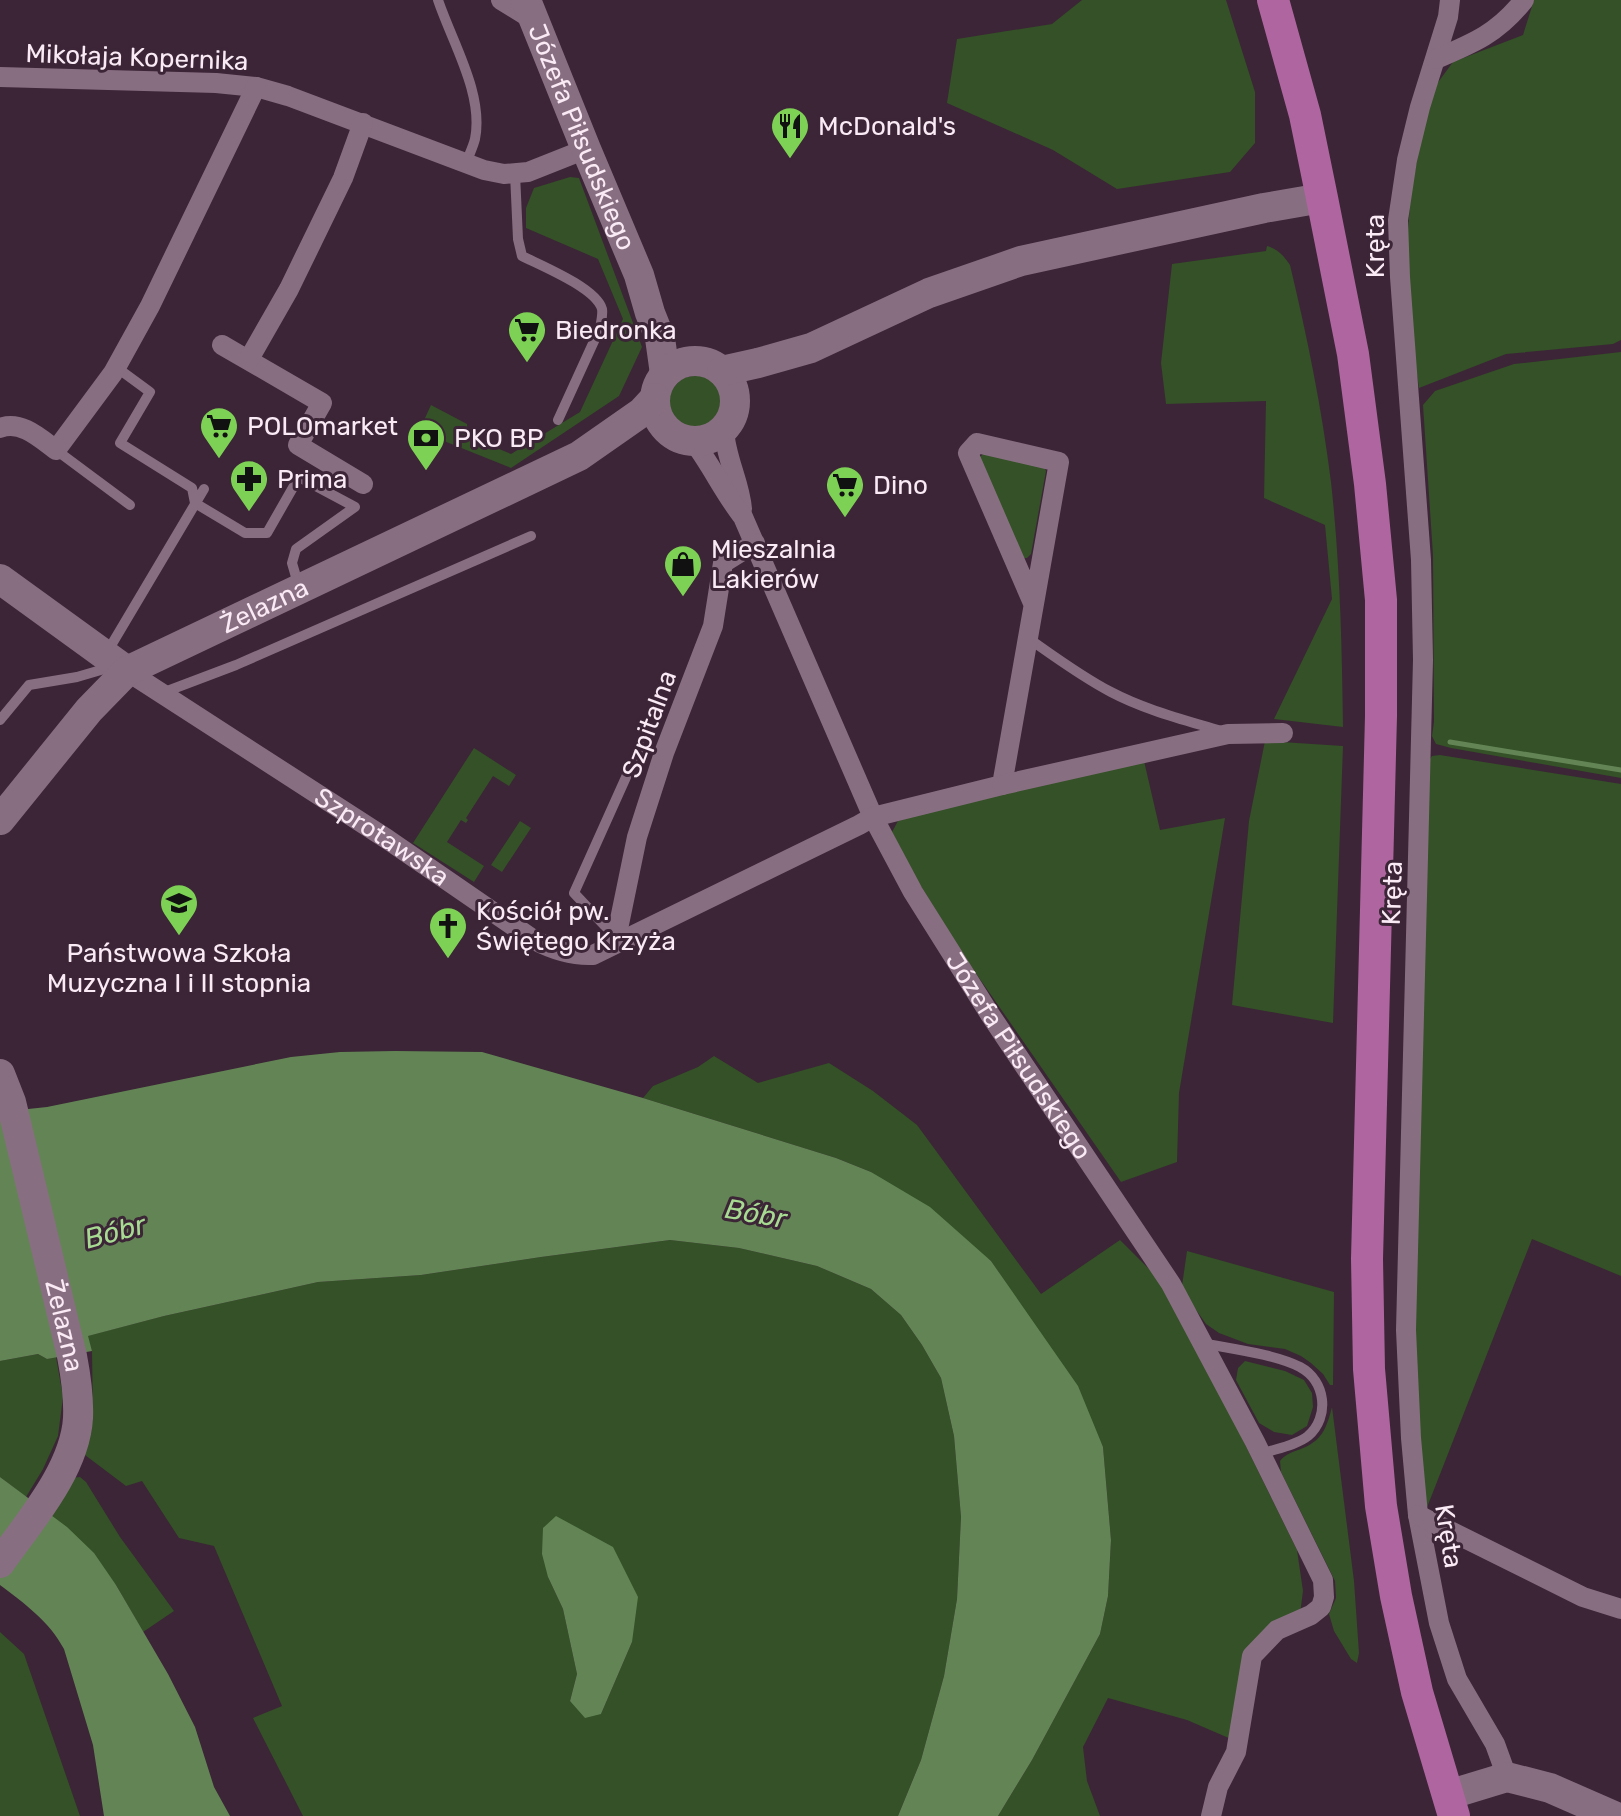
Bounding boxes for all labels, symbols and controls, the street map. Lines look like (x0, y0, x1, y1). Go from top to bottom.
street label: Józefa Piłsudskiego (521, 19, 642, 255)
street label: Mikołaja Kopernika (25, 38, 249, 77)
restaurant icon: McDonald's (769, 105, 811, 160)
place label: McDonald's (818, 111, 956, 142)
street label: Kręta (1360, 214, 1391, 278)
supermarket icon: Biedronka (506, 309, 548, 364)
place label: Biedronka (555, 315, 677, 346)
supermarket icon: POLOmarket (198, 405, 240, 460)
place label: POLOmarket (247, 411, 398, 442)
bank icon: PKO BP (405, 417, 447, 472)
place label: PKO BP (454, 423, 543, 454)
pharmacy icon: Prima (228, 458, 270, 513)
place label: Prima (277, 464, 347, 495)
supermarket icon: Dino (824, 464, 866, 519)
place label: Dino (873, 470, 928, 501)
place label: Mieszalnia Lakierów (711, 534, 836, 595)
shop icon: Mieszalnia Lakierów (662, 543, 704, 598)
street label: Żelazna (216, 572, 314, 640)
street label: Szpitalna (616, 666, 683, 782)
street label: Szprotawska (308, 781, 455, 893)
street label: Kręta (1376, 860, 1409, 926)
school or university icon: Państwowa Szkoła Muzyczna I i II stopnia (158, 882, 200, 937)
place label: Kościół pw. Świętego Krzyża (476, 896, 676, 957)
church icon: Kościół pw. Świętego Krzyża (427, 905, 469, 960)
place label: Państwowa Szkoła Muzyczna I i II stopnia (47, 938, 311, 999)
street label: Józefa Piłsudskiego (939, 947, 1098, 1166)
water label: Bóbr (722, 1192, 791, 1235)
water label: Bóbr (81, 1207, 151, 1255)
street label: Żelazna (38, 1276, 90, 1374)
street label: Kręta (1428, 1502, 1469, 1570)

